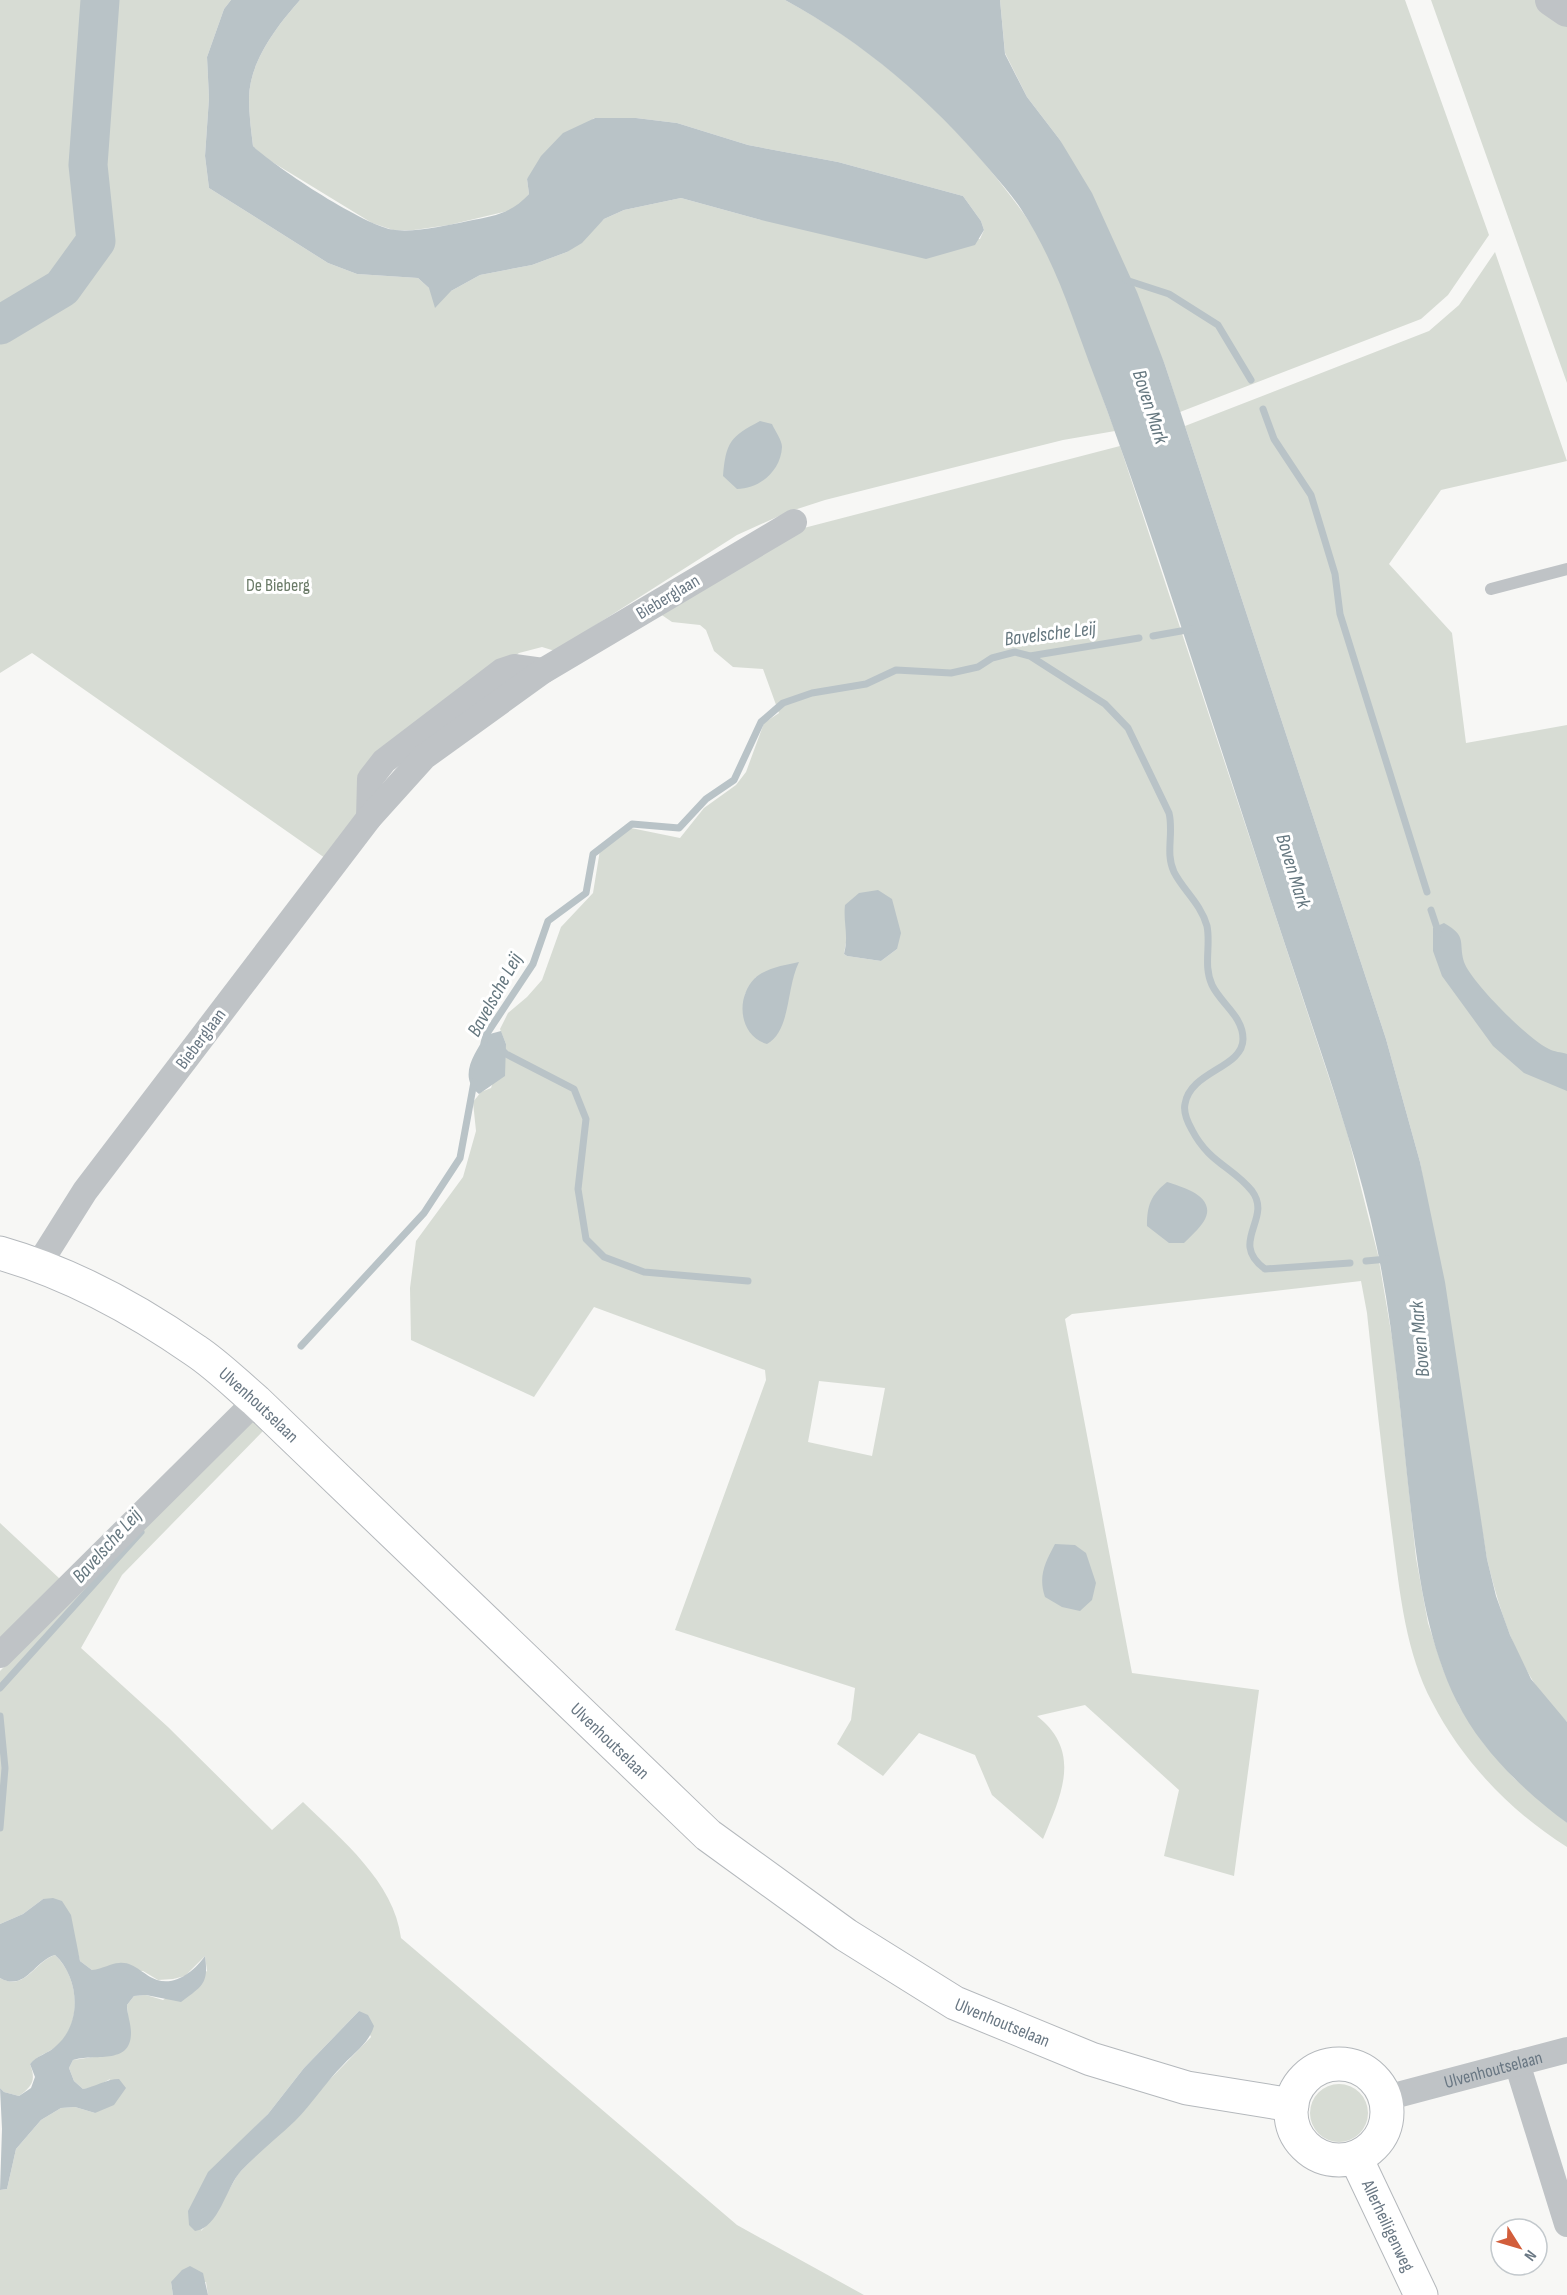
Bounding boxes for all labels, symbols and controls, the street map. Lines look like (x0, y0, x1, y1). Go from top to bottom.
water label: Boven Mark (1127, 367, 1173, 447)
street label: Bieberglaan (633, 570, 703, 624)
park label: De Bieberg (246, 575, 310, 596)
water label: Bavelsche Leij (1003, 616, 1099, 652)
water label: Boven Mark (1270, 831, 1316, 911)
water label: Bavelsche Leij (462, 948, 528, 1041)
street label: Bieberglaan (172, 1005, 230, 1073)
water label: Boven Mark (1405, 1299, 1435, 1378)
street label: Ulvenhoutselaan (215, 1363, 303, 1447)
water label: Bavelsche Leij (67, 1503, 148, 1588)
street label: Ulvenhoutselaan (566, 1698, 654, 1783)
street label: Ulvenhoutselaan (952, 1994, 1053, 2051)
street label: Ulvenhoutselaan (1442, 2046, 1545, 2093)
street label: Allerheiligenweg (1357, 2176, 1419, 2275)
north arrow (1489, 2217, 1549, 2277)
text: N (1520, 2246, 1540, 2264)

